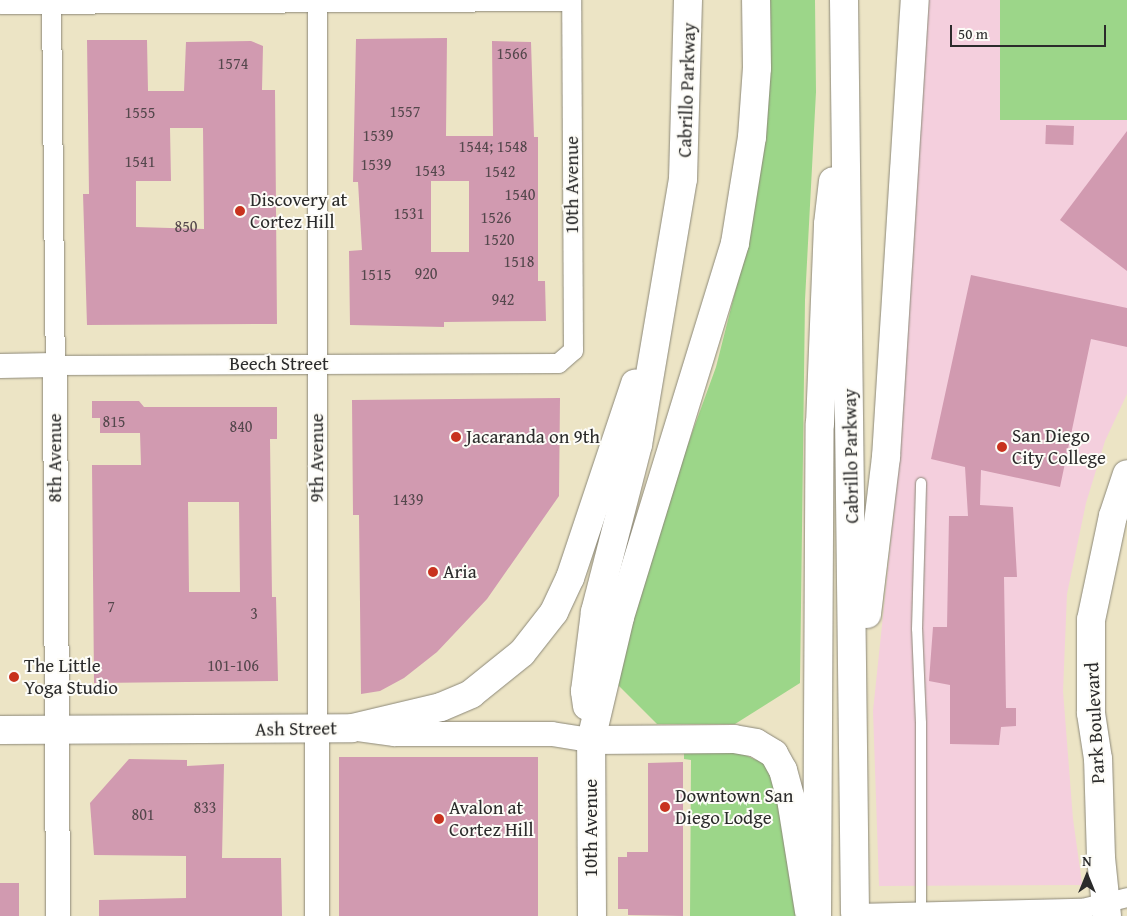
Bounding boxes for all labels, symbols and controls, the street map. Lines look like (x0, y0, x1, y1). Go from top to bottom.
scale bar (952, 15, 1108, 47)
street label: Cabrillo Parkway (673, 22, 701, 158)
text: 50 m (958, 23, 988, 44)
house number: 1566 (497, 43, 527, 63)
house number: 1574 (218, 53, 248, 73)
house number: 1557 (390, 101, 420, 121)
house number: 1555 (125, 102, 155, 122)
house number: 1539 (363, 125, 393, 145)
house number: 1544; 1548 (458, 136, 528, 156)
street label: 10th Avenue (561, 136, 583, 234)
house number: 1541 (125, 151, 155, 171)
house number: 1539 (361, 154, 391, 174)
house number: 1543 (415, 160, 445, 180)
house number: 1542 (485, 161, 515, 181)
house number: 1540 (505, 184, 535, 204)
place label: Discovery at Cortez Hill (250, 189, 347, 233)
house number: 1531 (394, 203, 424, 223)
marker: Discovery at Cortez Hill (234, 205, 246, 217)
house number: 1526 (481, 207, 511, 227)
house number: 850 (174, 216, 198, 236)
house number: 1520 (484, 229, 514, 249)
house number: 1518 (504, 251, 534, 271)
house number: 920 (414, 263, 438, 283)
house number: 1515 (361, 264, 391, 284)
house number: 942 (491, 289, 515, 309)
street label: Beech Street (229, 353, 329, 375)
street label: Cabrillo Parkway (838, 388, 864, 524)
house number: 815 (102, 411, 126, 431)
street label: 8th Avenue (44, 413, 66, 503)
street label: 9th Avenue (306, 413, 328, 503)
house number: 840 (229, 416, 253, 436)
place label: San Diego City College (1012, 425, 1106, 469)
place label: Jacaranda on 9th (466, 426, 600, 448)
marker: Jacaranda on 9th (450, 431, 462, 443)
marker: San Diego City College (996, 441, 1008, 453)
house number: 1439 (393, 489, 423, 509)
place label: Aria (443, 561, 477, 583)
marker: Aria (427, 566, 439, 578)
house number: 7 (107, 596, 115, 616)
house number: 3 (250, 603, 258, 623)
place label: The Little Yoga Studio (24, 655, 118, 699)
house number: 101-106 (207, 655, 259, 675)
street label: Park Boulevard (1080, 662, 1110, 784)
marker: The Little Yoga Studio (8, 671, 20, 683)
street label: Ash Street (255, 717, 337, 741)
street label: 10th Avenue (580, 779, 602, 877)
place label: Downtown San Diego Lodge (675, 785, 793, 829)
house number: 833 (193, 797, 217, 817)
place label: Avalon at Cortez Hill (449, 797, 534, 841)
marker: Downtown San Diego Lodge (659, 801, 671, 813)
house number: 801 (131, 804, 155, 824)
marker: Avalon at Cortez Hill (433, 813, 445, 825)
north arrow (1062, 851, 1112, 901)
text: N (1082, 851, 1092, 871)

